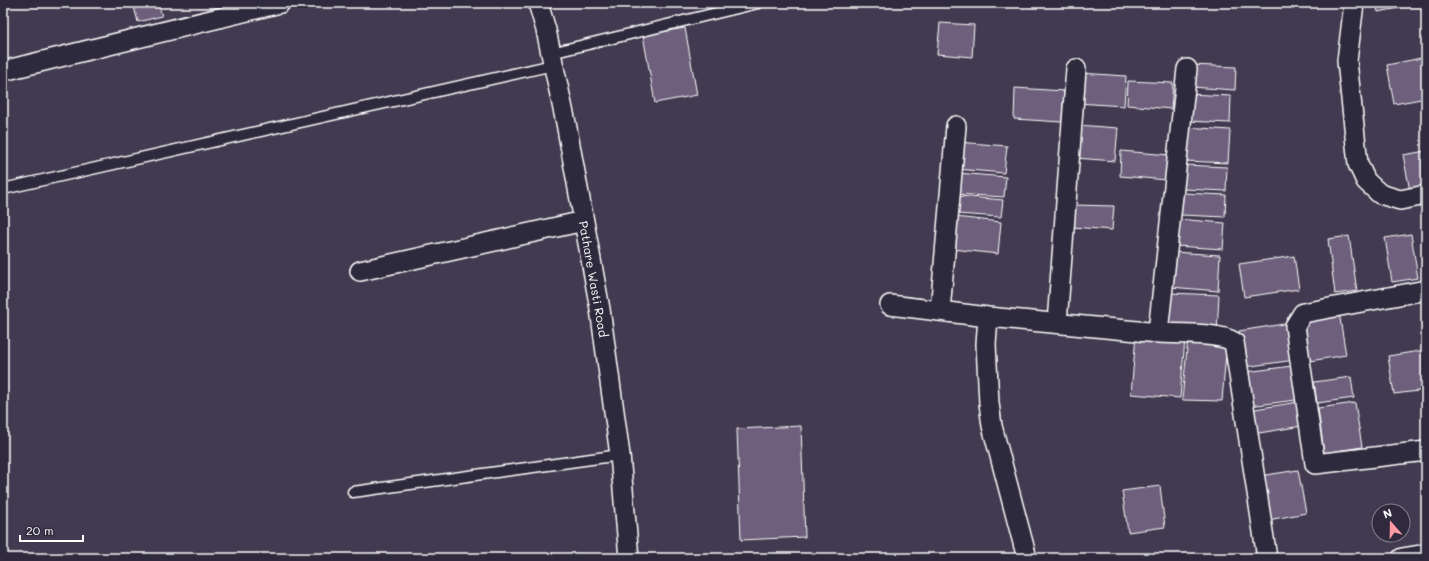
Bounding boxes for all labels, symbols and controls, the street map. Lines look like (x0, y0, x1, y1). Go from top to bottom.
street label: Pathare Wasti Road (576, 219, 612, 339)
north arrow (1371, 503, 1411, 543)
text: N (1381, 505, 1394, 522)
scale bar (20, 517, 83, 543)
text: 20 m (26, 522, 54, 538)

